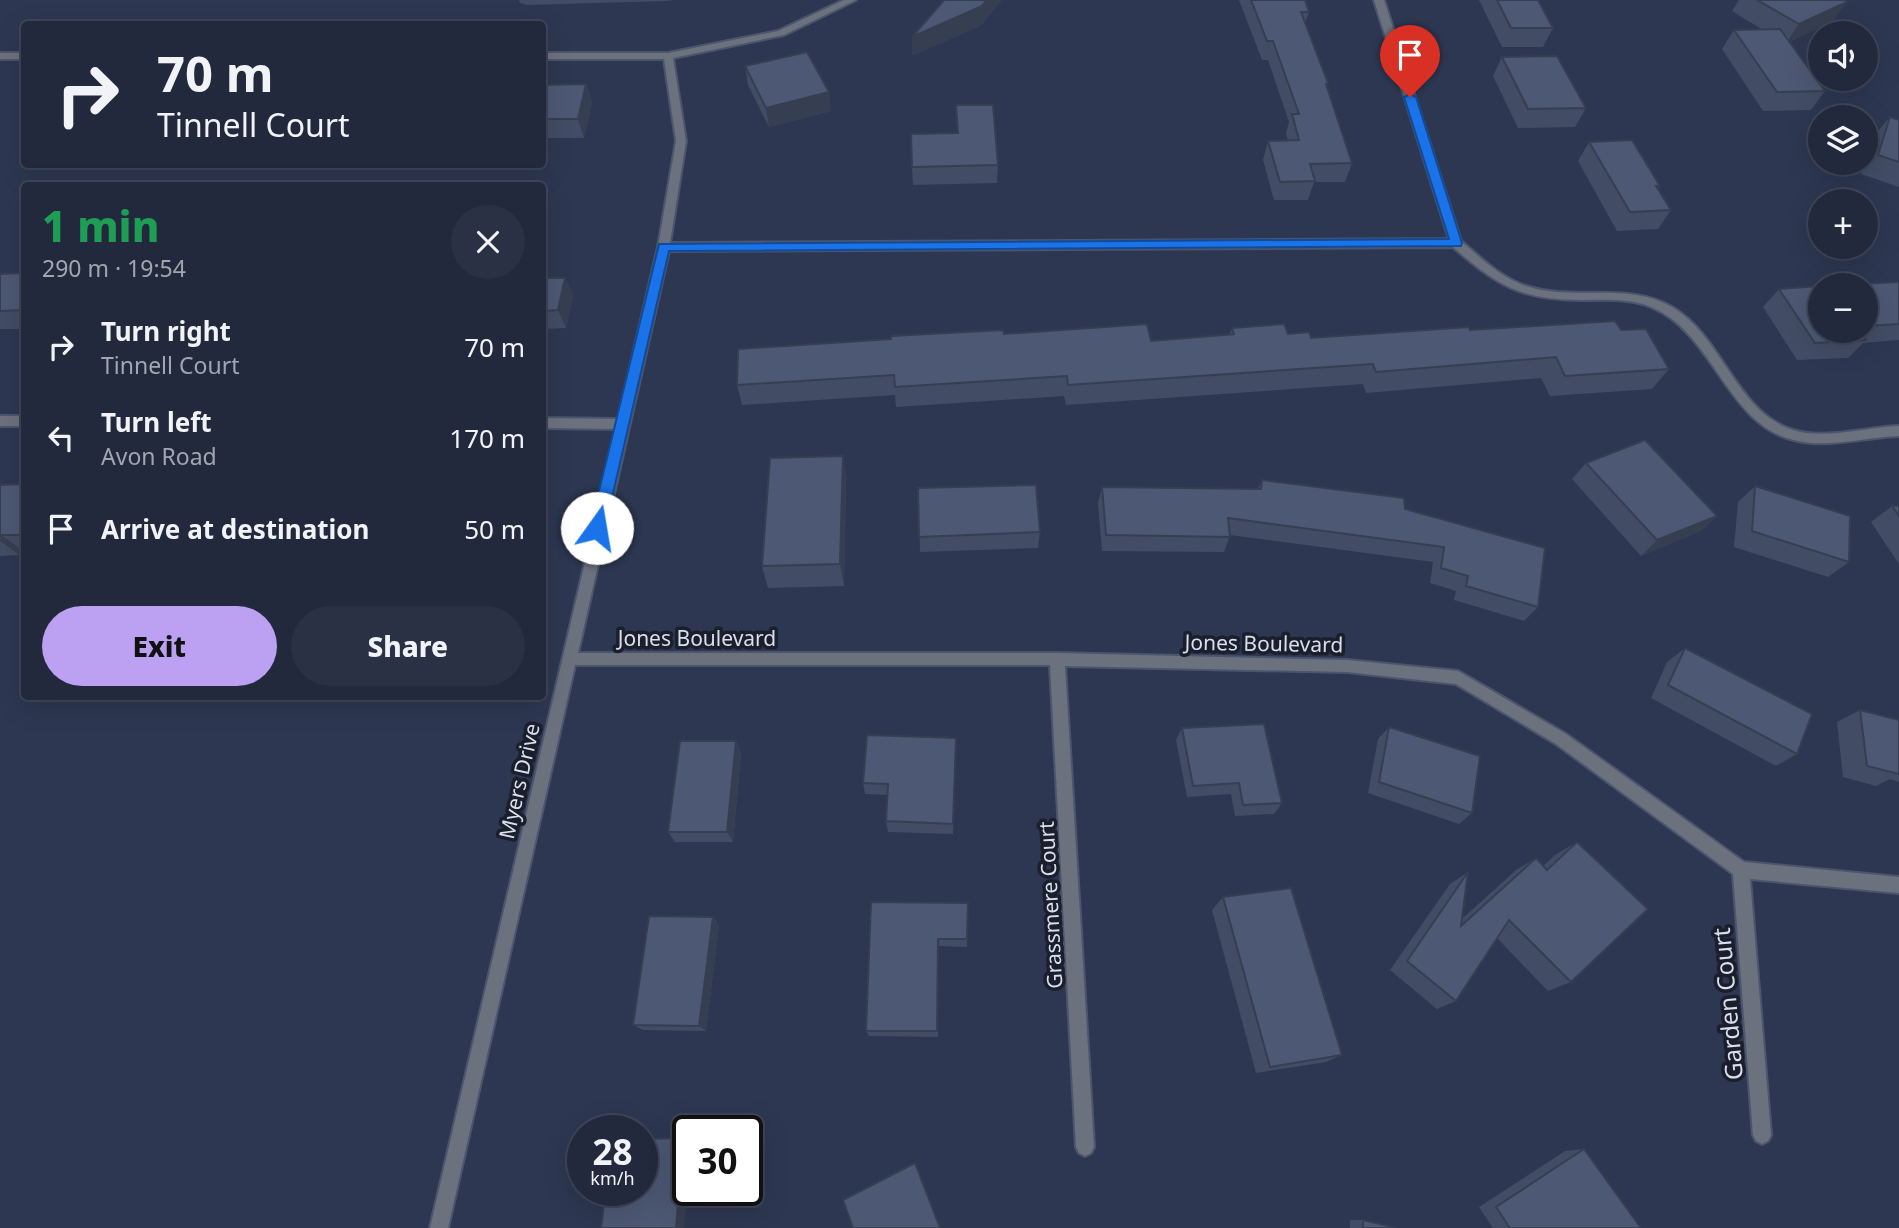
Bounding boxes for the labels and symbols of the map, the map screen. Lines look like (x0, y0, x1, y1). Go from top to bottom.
pin (1380, 25, 1440, 97)
position arrow (560, 491, 634, 565)
street label: Jones Boulevard (616, 624, 776, 652)
street label: Jones Boulevard (1182, 628, 1344, 658)
street label: Myers Drive (492, 720, 546, 842)
street label: Grassmere Court (1032, 820, 1068, 989)
street label: Garden Court (1704, 926, 1750, 1082)
speed limit sign: 30 (672, 1115, 763, 1206)

